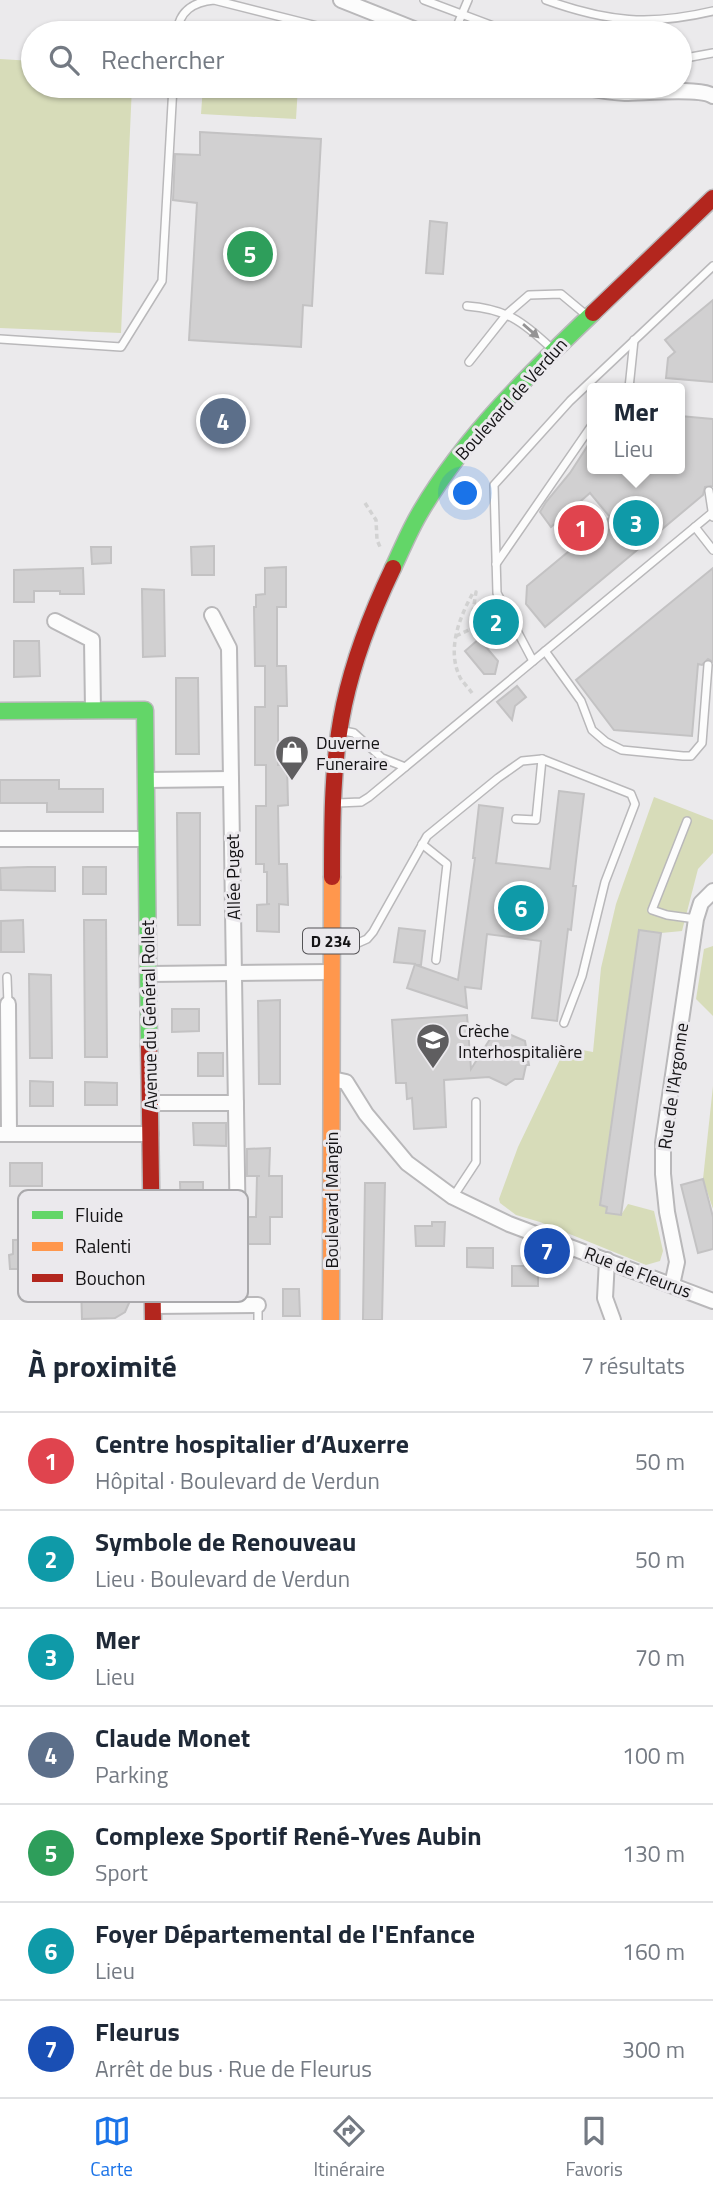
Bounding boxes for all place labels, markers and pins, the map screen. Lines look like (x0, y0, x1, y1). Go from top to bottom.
pin: 5 (227, 228, 273, 280)
pin: 4 (200, 395, 246, 447)
pin: 3 (613, 497, 659, 549)
pin: 1 (558, 502, 604, 554)
pin: 2 (473, 596, 519, 648)
place label: Duverne Funeraire (316, 729, 388, 777)
shop icon: Duverne Funeraire (273, 733, 311, 782)
pin: 6 (498, 882, 544, 934)
place label: Crèche Interhospitalière (458, 1017, 582, 1065)
school or university icon: Crèche Interhospitalière (414, 1021, 452, 1070)
pin: 7 (524, 1225, 570, 1277)

